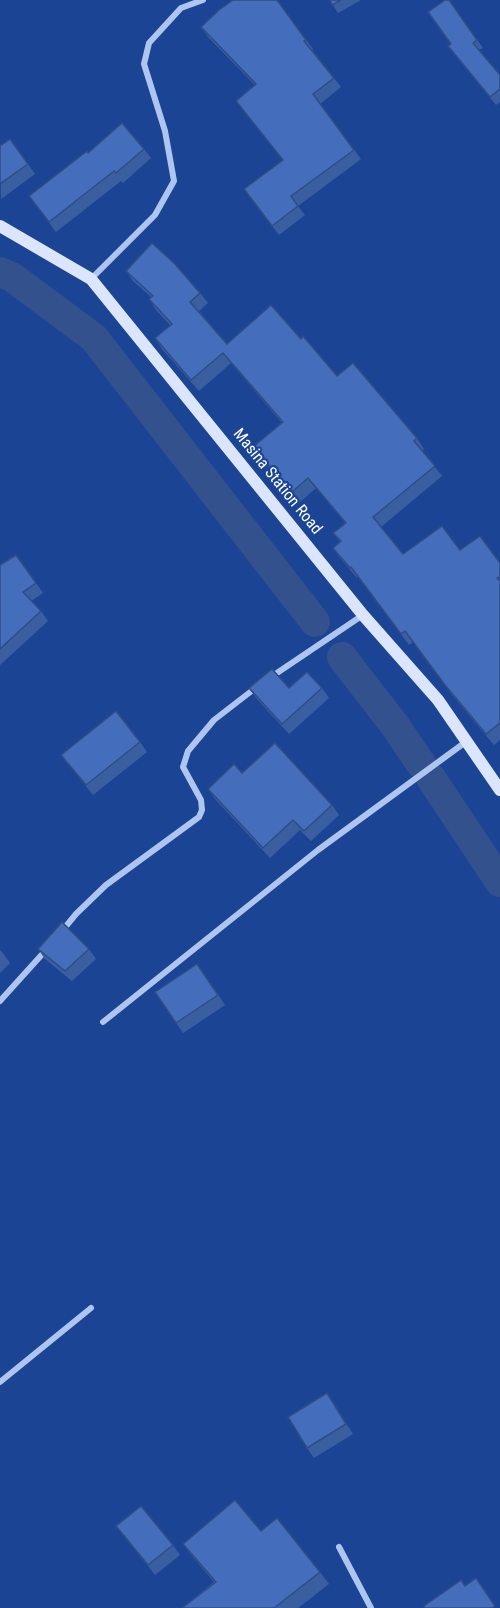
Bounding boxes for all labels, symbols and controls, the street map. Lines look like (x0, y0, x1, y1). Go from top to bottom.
street label: Masina Station Road (228, 425, 326, 539)

